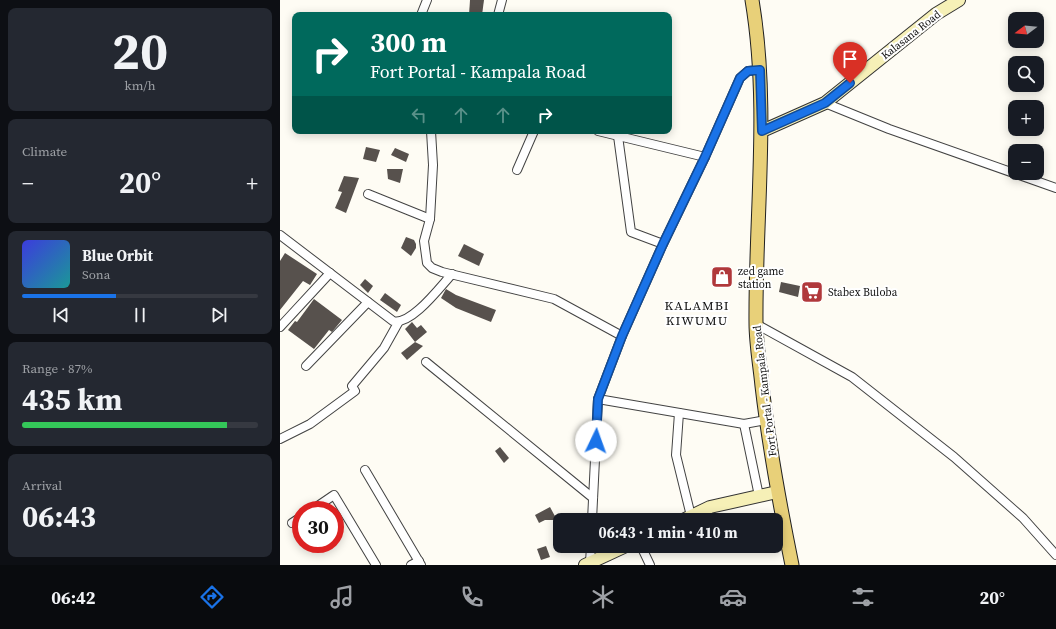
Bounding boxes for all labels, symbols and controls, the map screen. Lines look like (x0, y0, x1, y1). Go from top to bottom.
street label: Kalasana Road (878, 7, 944, 63)
north arrow (1008, 12, 1044, 48)
map controls (1008, 12, 1044, 180)
text: 20 (112, 15, 168, 86)
text: 300 m (370, 23, 447, 61)
icon: right (304, 28, 356, 80)
pin (833, 42, 867, 83)
icon: arrive (839, 48, 861, 70)
button: search (1008, 56, 1044, 92)
text: Fort Portal - Kampala Road (370, 59, 586, 84)
text: km/h (125, 77, 155, 94)
button: + (1008, 100, 1044, 136)
icon: left (408, 104, 430, 126)
icon: ahead (450, 104, 472, 126)
icon: ahead (492, 104, 514, 126)
icon: right (534, 104, 556, 126)
text: Climate (22, 143, 67, 160)
button: − (1008, 144, 1044, 180)
text: 20° (119, 162, 161, 203)
text: − (22, 168, 34, 198)
text: + (246, 168, 258, 198)
text: Blue Orbit (82, 245, 153, 266)
shop icon: zed game station (709, 264, 735, 290)
place label: zed game station (738, 264, 784, 292)
text: Sona (82, 266, 110, 283)
supermarket icon: Stabex Buloba (799, 279, 825, 305)
place label: Stabex Buloba (828, 285, 898, 300)
district label: KALAMBI KIWUMU (665, 297, 729, 329)
icon: previous (50, 304, 72, 326)
icon: pause (129, 304, 151, 326)
icon: next (208, 304, 230, 326)
street label: Fort Portal - Kampala Road (749, 324, 780, 457)
text: Range · 87% (22, 360, 93, 377)
text: 435 km (22, 379, 122, 420)
position arrow (575, 420, 617, 462)
text: Arrival (22, 477, 62, 494)
text: 06:43 (22, 496, 96, 537)
speed limit sign: 30 (292, 501, 344, 553)
text: 06:43 · 1 min · 410 m (599, 522, 738, 543)
icon: directions (198, 583, 226, 611)
icon: music (328, 583, 356, 611)
icon: phone (458, 583, 486, 611)
icon: climate (589, 583, 617, 611)
icon: car (719, 583, 747, 611)
icon: filters (849, 583, 877, 611)
text: 06:42 (51, 585, 96, 610)
text: 20° (979, 585, 1005, 610)

